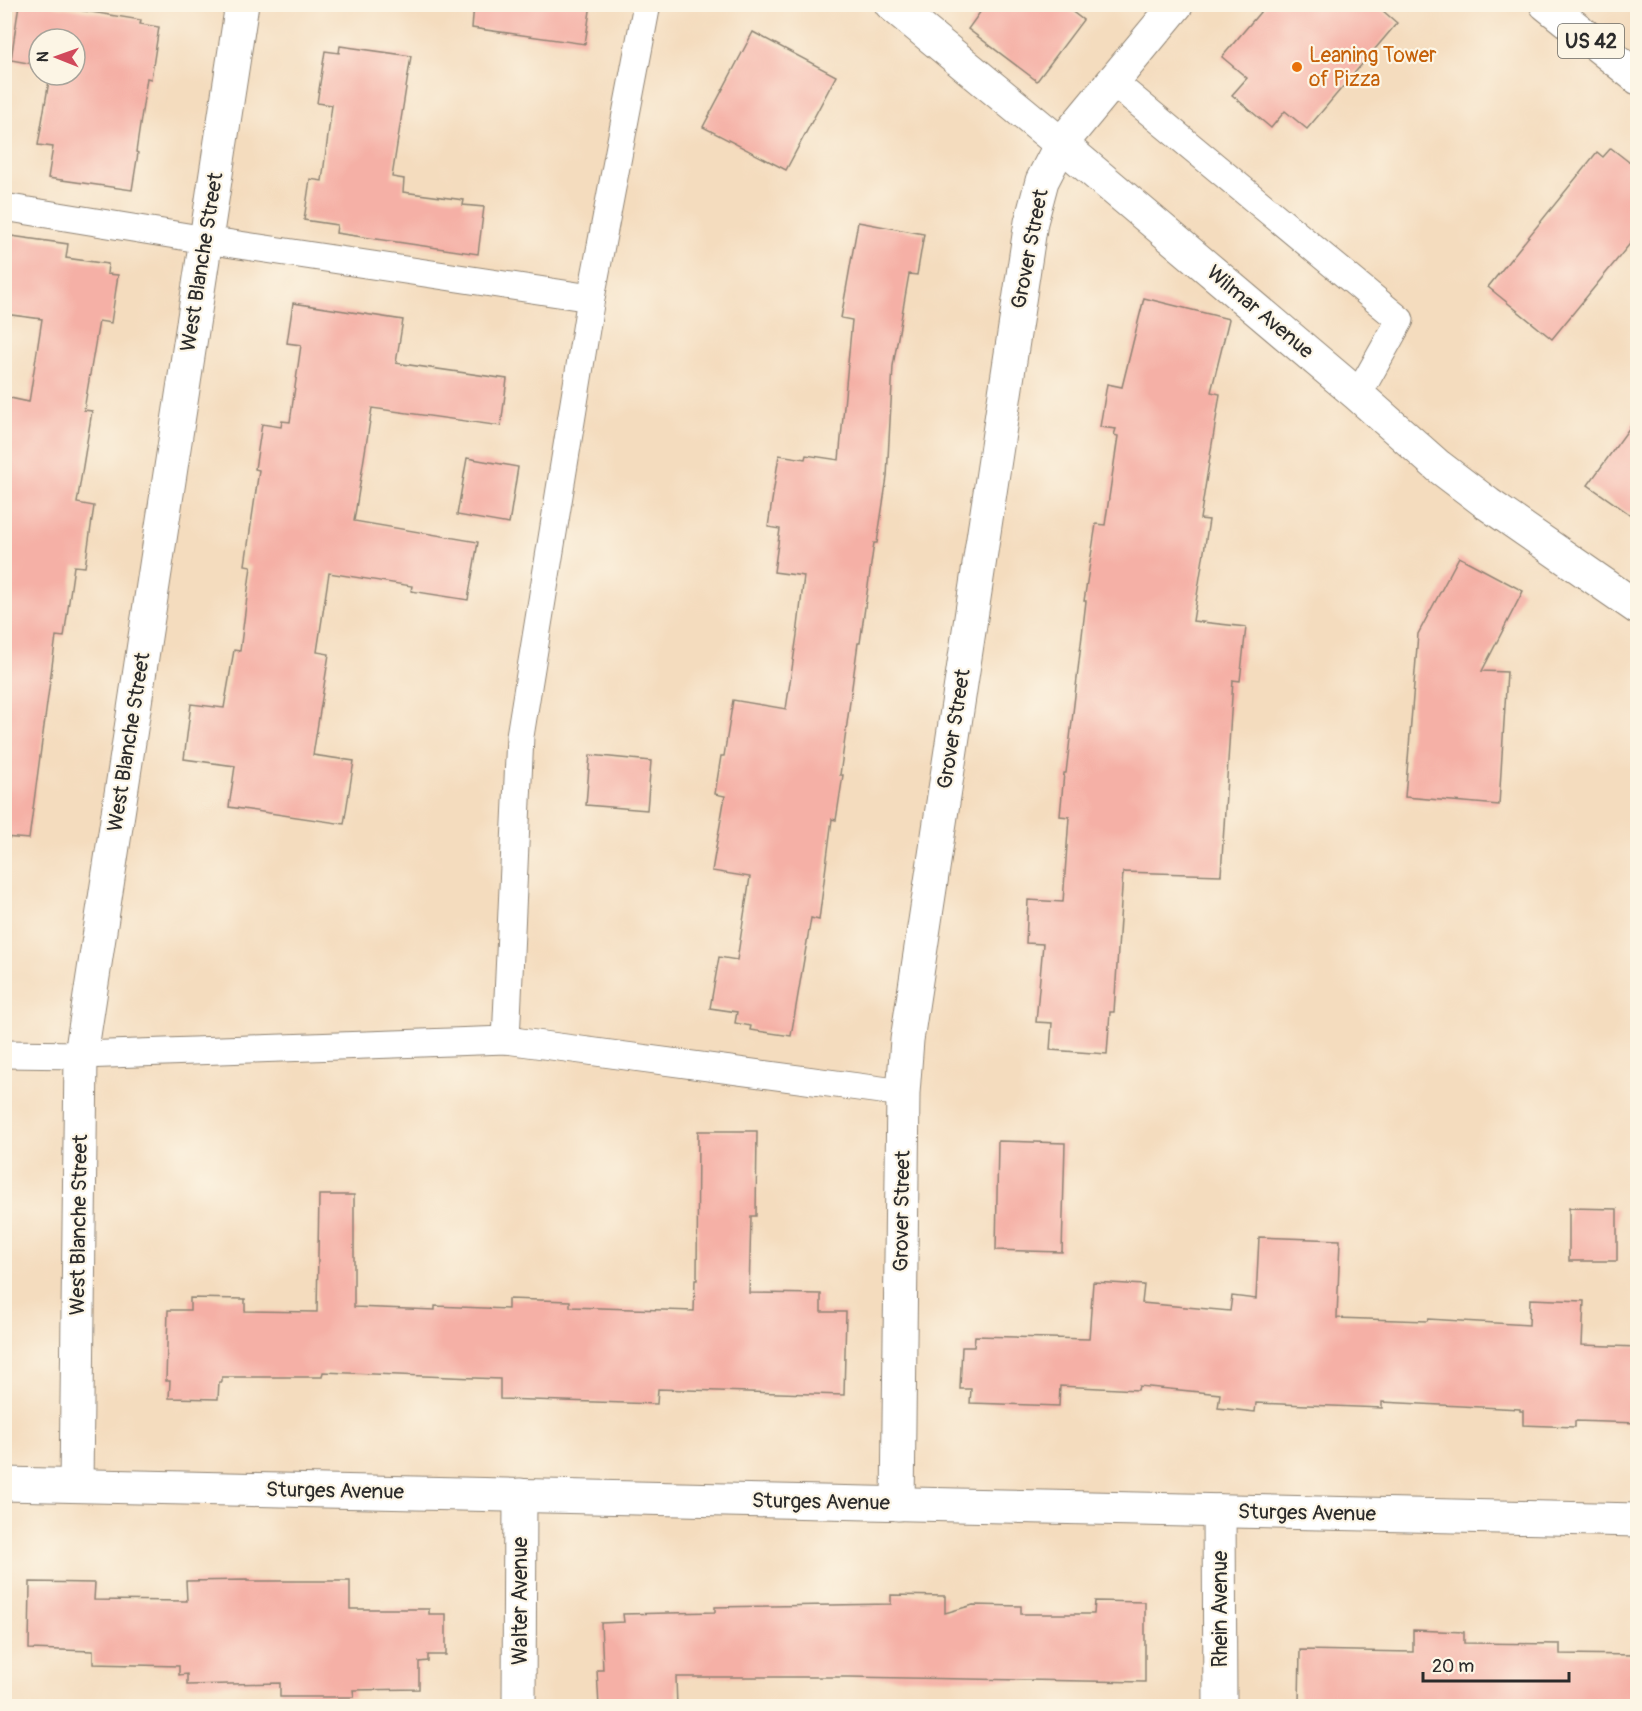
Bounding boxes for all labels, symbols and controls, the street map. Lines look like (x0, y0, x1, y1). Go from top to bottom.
road number: US 42 (1558, 24, 1624, 58)
north arrow (27, 27, 87, 87)
place label: Leaning Tower of Pizza (1309, 42, 1437, 93)
text: N (33, 51, 53, 62)
marker: Leaning Tower of Pizza (1290, 60, 1304, 74)
street label: West Blanche Street (175, 170, 230, 353)
street label: Grover Street (1005, 186, 1055, 311)
street label: Wilmar Avenue (1201, 259, 1320, 365)
street label: West Blanche Street (102, 650, 157, 833)
street label: Grover Street (931, 667, 977, 791)
street label: West Blanche Street (64, 1134, 94, 1316)
street label: Grover Street (887, 1150, 917, 1272)
street label: Sturges Avenue (266, 1476, 405, 1506)
street label: Sturges Avenue (752, 1487, 891, 1517)
street label: Sturges Avenue (1238, 1498, 1377, 1528)
street label: Walter Avenue (507, 1536, 534, 1665)
street label: Rhein Avenue (1207, 1550, 1234, 1667)
scale bar (1423, 1645, 1568, 1683)
text: 20 m (1432, 1655, 1474, 1678)

